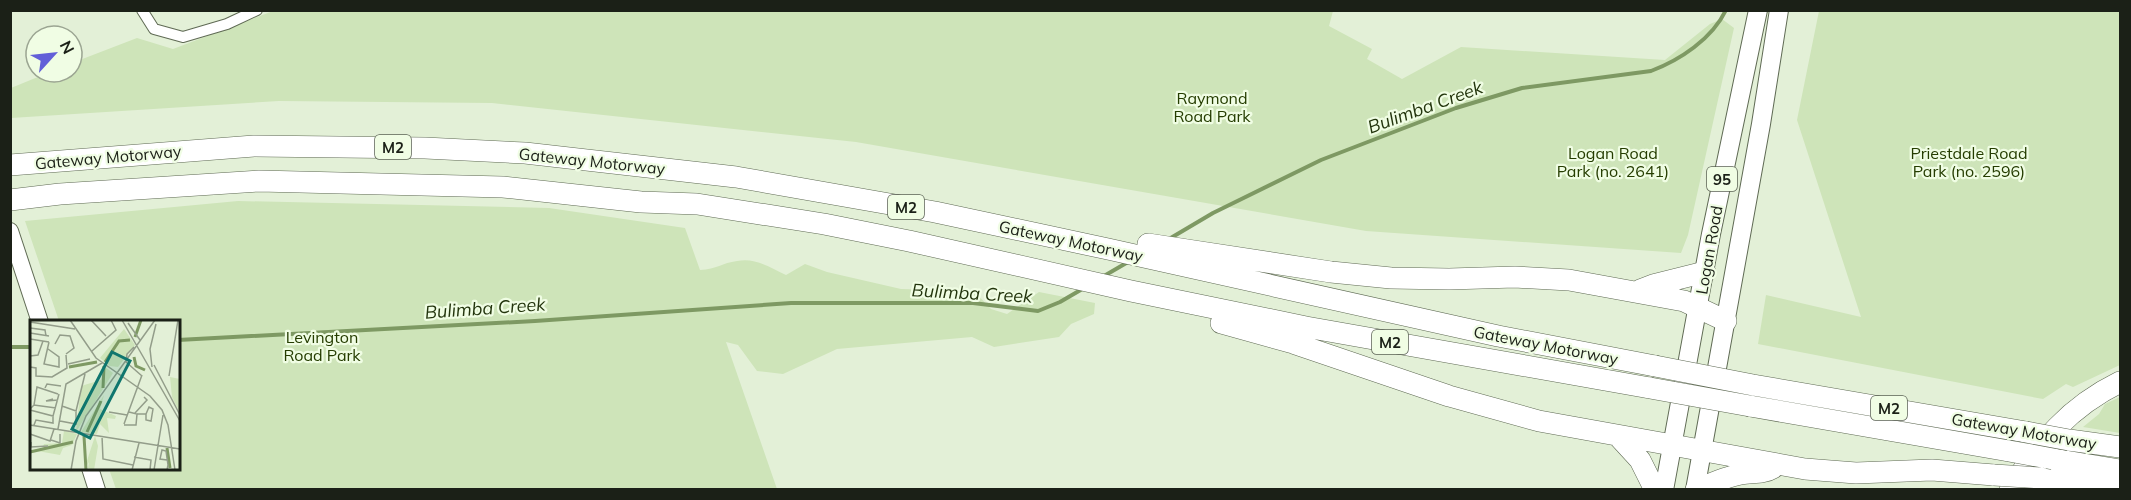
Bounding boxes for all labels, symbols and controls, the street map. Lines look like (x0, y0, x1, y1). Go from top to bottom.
north arrow (24, 24, 84, 84)
text: N (56, 37, 79, 57)
water label: Bulimba Creek (1364, 75, 1486, 138)
park label: Raymond Road Park (1173, 88, 1251, 126)
road number: M2 (375, 135, 411, 159)
street label: Gateway Motorway (34, 141, 183, 173)
street label: Gateway Motorway (518, 143, 667, 179)
park label: Logan Road Park (no. 2641) (1557, 143, 1669, 181)
park label: Priestdale Road Park (no. 2596) (1910, 143, 2028, 181)
road number: 95 (1707, 167, 1737, 191)
road number: M2 (888, 195, 924, 219)
street label: Logan Road (1691, 204, 1727, 296)
street label: Gateway Motorway (997, 216, 1145, 266)
water label: Bulimba Creek (911, 278, 1034, 308)
water label: Bulimba Creek (424, 292, 547, 324)
inset map (30, 320, 180, 470)
street label: Gateway Motorway (1472, 321, 1620, 369)
park label: Levington Road Park (283, 327, 361, 365)
road number: M2 (1372, 330, 1408, 354)
road number: M2 (1871, 396, 1907, 420)
street label: Gateway Motorway (1950, 408, 2099, 454)

